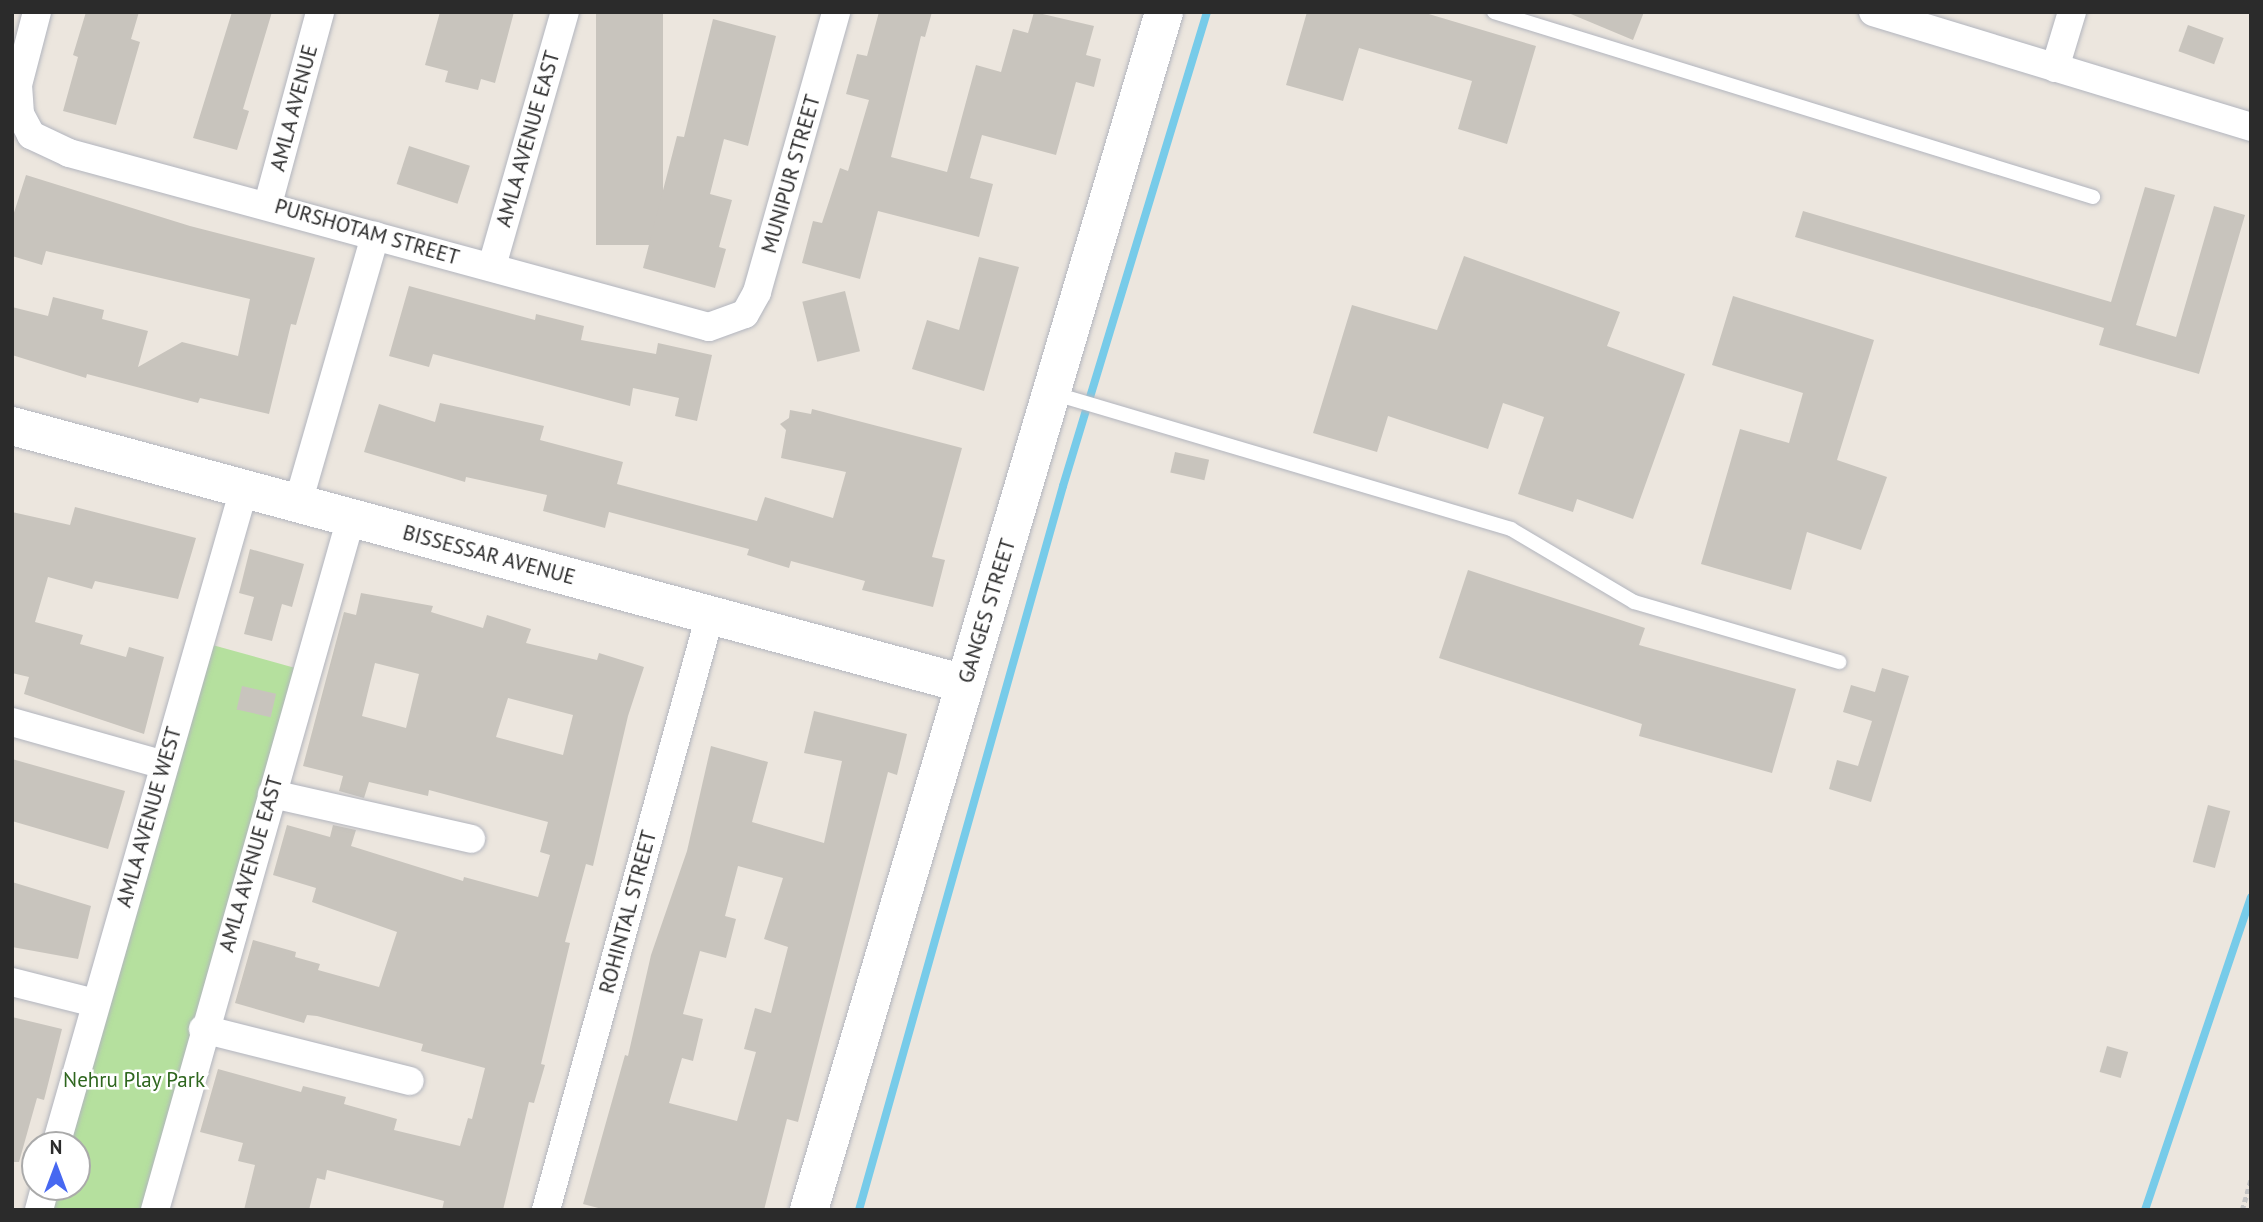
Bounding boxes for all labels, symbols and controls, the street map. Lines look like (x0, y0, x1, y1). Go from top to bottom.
street label: AMLA AVENUE (265, 41, 323, 175)
street label: AMLA AVENUE EAST (491, 47, 565, 231)
street label: MUNIPUR STREET (756, 92, 826, 256)
street label: PURSHOTAM STREET (272, 194, 462, 270)
street label: BISSESSAR AVENUE (400, 520, 578, 590)
street label: GANGES STREET (953, 536, 1021, 686)
street label: AMLA AVENUE WEST (111, 723, 187, 911)
street label: AMLA AVENUE EAST (214, 772, 288, 956)
street label: ROHINTAL STREET (594, 827, 662, 997)
park label: Nehru Play Park (63, 1067, 205, 1093)
north arrow (21, 1131, 91, 1201)
text: N (50, 1135, 62, 1159)

